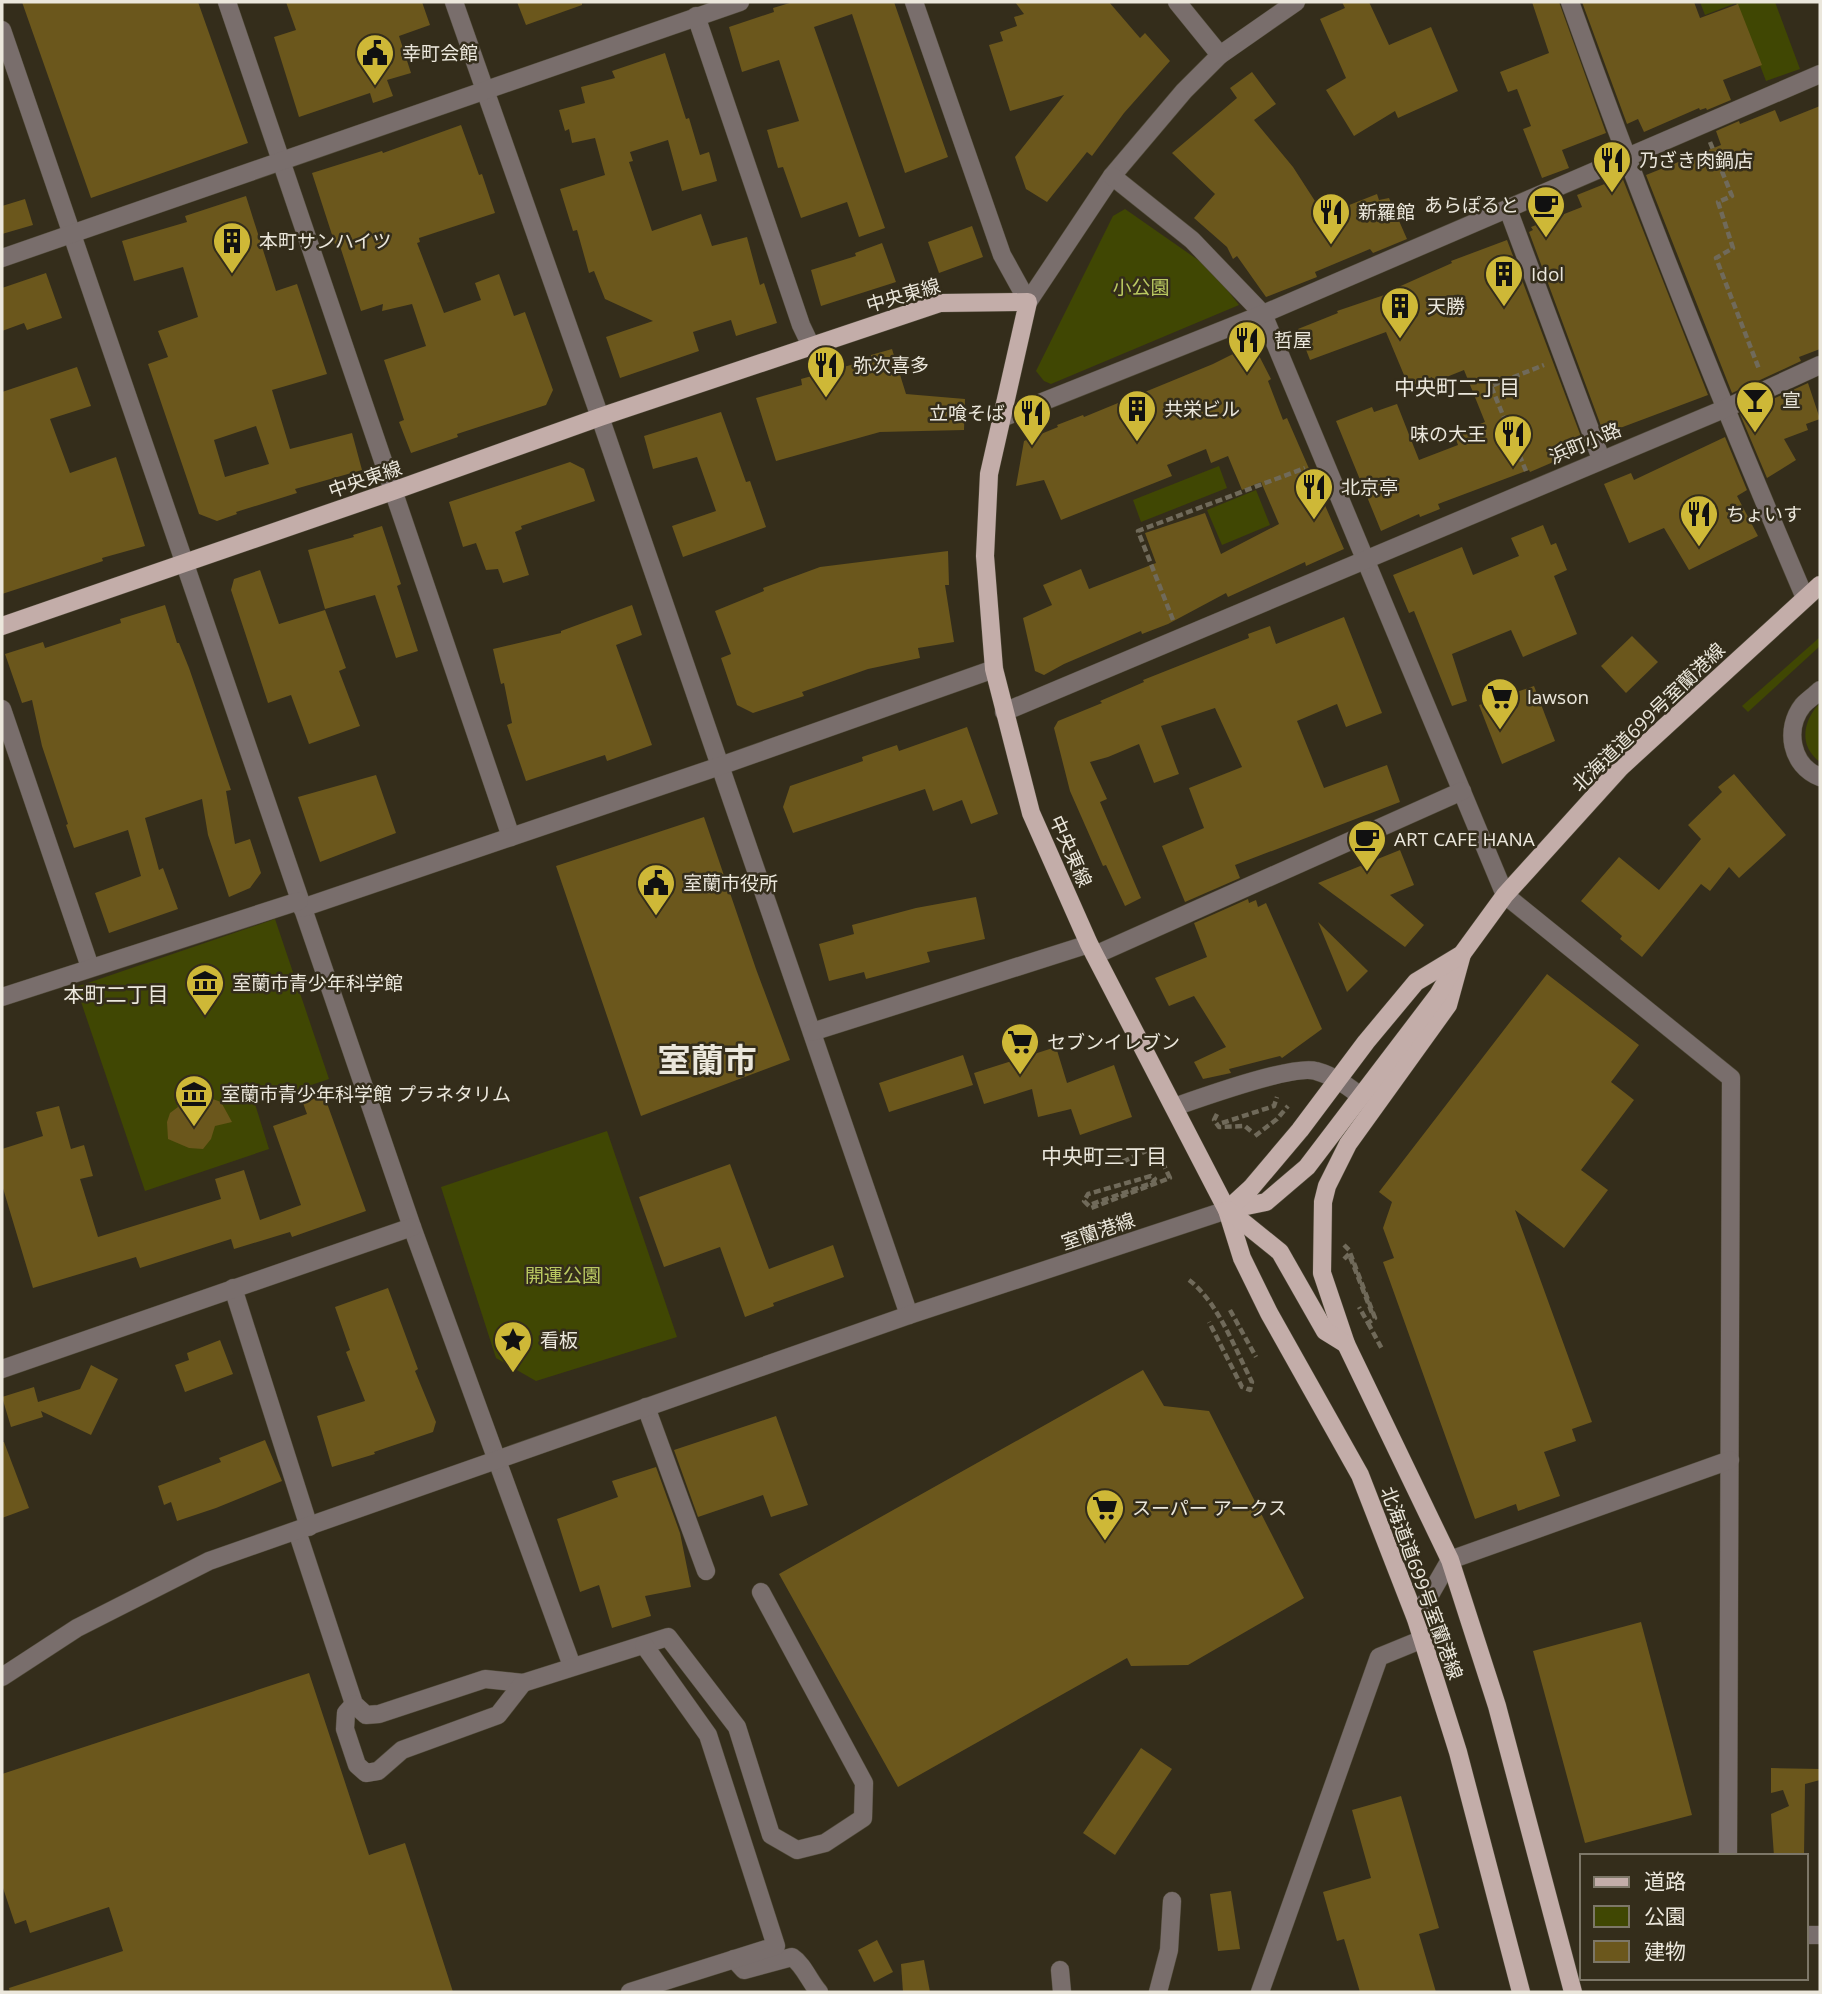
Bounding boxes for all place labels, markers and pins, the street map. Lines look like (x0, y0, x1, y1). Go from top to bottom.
public building icon: 幸町会館 (354, 32, 396, 87)
place label: 幸町会館 (402, 40, 478, 66)
restaurant icon: 乃ざき肉鍋店 (1591, 139, 1633, 194)
place label: 乃ざき肉鍋店 (1639, 147, 1753, 173)
cafe icon: あらぽると (1525, 184, 1567, 239)
restaurant icon: 新羅館 (1310, 191, 1352, 246)
place label: あらぽると (1424, 192, 1519, 218)
place label: 新羅館 (1358, 199, 1415, 225)
building icon: 本町サンハイツ (211, 220, 253, 275)
place label: 本町サンハイツ (259, 228, 392, 254)
building icon: Idol (1483, 253, 1525, 308)
place label: Idol (1531, 261, 1564, 287)
building icon: 天勝 (1379, 285, 1421, 340)
place label: 天勝 (1427, 293, 1465, 319)
restaurant icon: 哲屋 (1226, 319, 1268, 374)
place label: 哲屋 (1274, 327, 1312, 353)
restaurant icon: 弥次喜多 (805, 344, 847, 399)
place label: 弥次喜多 (853, 352, 929, 378)
bar icon: 宣 (1734, 379, 1776, 434)
place label: 宣 (1782, 387, 1801, 413)
building icon: 共栄ビル (1116, 388, 1158, 443)
restaurant icon: 立喰そば (1011, 392, 1053, 447)
place label: 共栄ビル (1164, 396, 1240, 422)
place label: 立喰そば (929, 400, 1005, 426)
restaurant icon: 味の大王 (1492, 413, 1534, 468)
place label: 味の大王 (1410, 421, 1486, 447)
restaurant icon: 北京亭 (1293, 466, 1335, 521)
place label: 北京亭 (1341, 474, 1398, 500)
restaurant icon: ちょいす (1678, 493, 1720, 548)
place label: ちょいす (1726, 501, 1802, 527)
supermarket icon: lawson (1479, 676, 1521, 731)
place label: lawson (1527, 684, 1589, 710)
cafe icon: ART CAFE HANA (1346, 818, 1388, 873)
place label: ART CAFE HANA (1394, 826, 1535, 852)
public building icon: 室蘭市役所 (635, 862, 677, 917)
place label: 室蘭市役所 (683, 870, 778, 896)
museum icon: 室蘭市青少年科学館 (184, 962, 226, 1017)
place label: 室蘭市青少年科学館 (232, 970, 403, 996)
supermarket icon: セブンイレブン (999, 1021, 1041, 1076)
place label: セブンイレブン (1047, 1029, 1180, 1055)
museum icon: 室蘭市青少年科学館 プラネタリム (173, 1073, 215, 1128)
place label: 室蘭市青少年科学館 プラネタリム (221, 1081, 511, 1107)
place icon: 看板 (492, 1319, 534, 1374)
place label: 看板 (540, 1327, 578, 1353)
supermarket icon: スーパー アークス (1084, 1487, 1126, 1542)
place label: スーパー アークス (1132, 1495, 1287, 1521)

